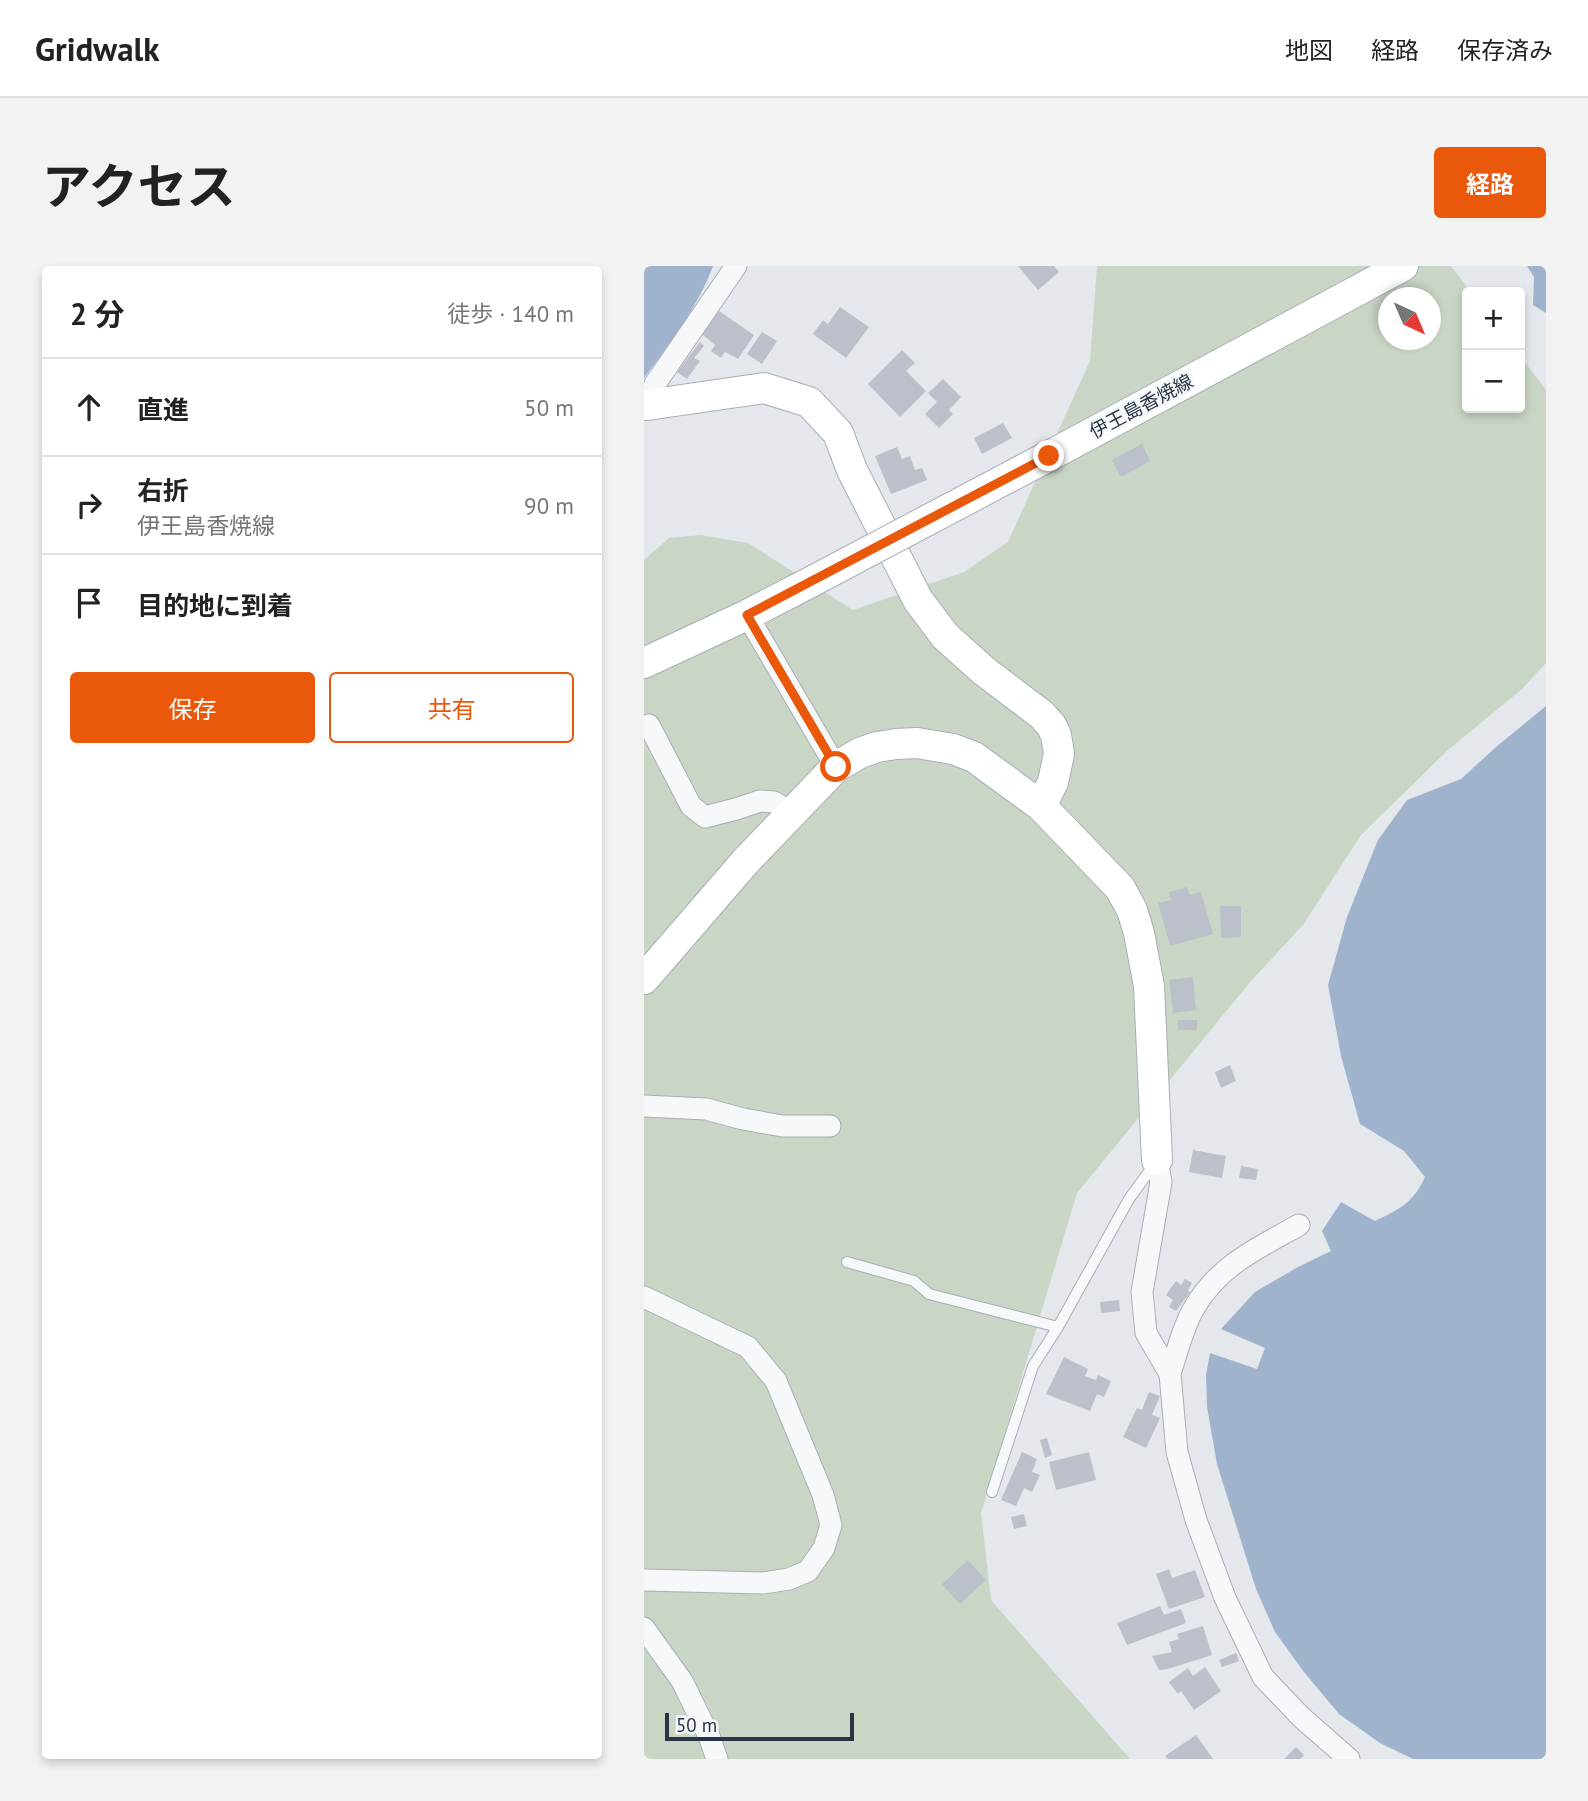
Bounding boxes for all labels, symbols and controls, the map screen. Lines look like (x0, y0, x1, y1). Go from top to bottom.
text: Gridwalk (35, 27, 159, 70)
text: 地図 (1285, 35, 1333, 66)
text: 経路 (1371, 35, 1419, 66)
text: 保存済み (1457, 35, 1553, 66)
button: 経路 (1434, 147, 1546, 218)
text: アクセス (42, 154, 236, 218)
north arrow (1378, 287, 1441, 350)
map controls (1462, 287, 1525, 413)
button: + (1462, 287, 1525, 350)
text: 2 分 (70, 294, 125, 333)
text: 徒歩 · 140 m (447, 299, 574, 328)
button: − (1462, 350, 1525, 413)
street label: 伊王島香焼線 (1085, 369, 1197, 443)
icon: ahead (70, 388, 108, 426)
text: 直進 (137, 393, 189, 426)
text: 50 m (524, 393, 574, 422)
route end (1033, 440, 1064, 471)
text: 右折 (137, 474, 189, 507)
icon: right (70, 486, 108, 524)
text: 90 m (524, 491, 574, 520)
text: 伊王島香焼線 (137, 511, 275, 540)
icon: arrive (70, 584, 108, 622)
text: 目的地に到着 (137, 589, 293, 622)
button: 保存 (70, 672, 315, 743)
button: 共有 (329, 672, 574, 743)
route start (820, 751, 851, 782)
scale bar (665, 1710, 854, 1742)
text: 50 m (676, 1713, 717, 1737)

